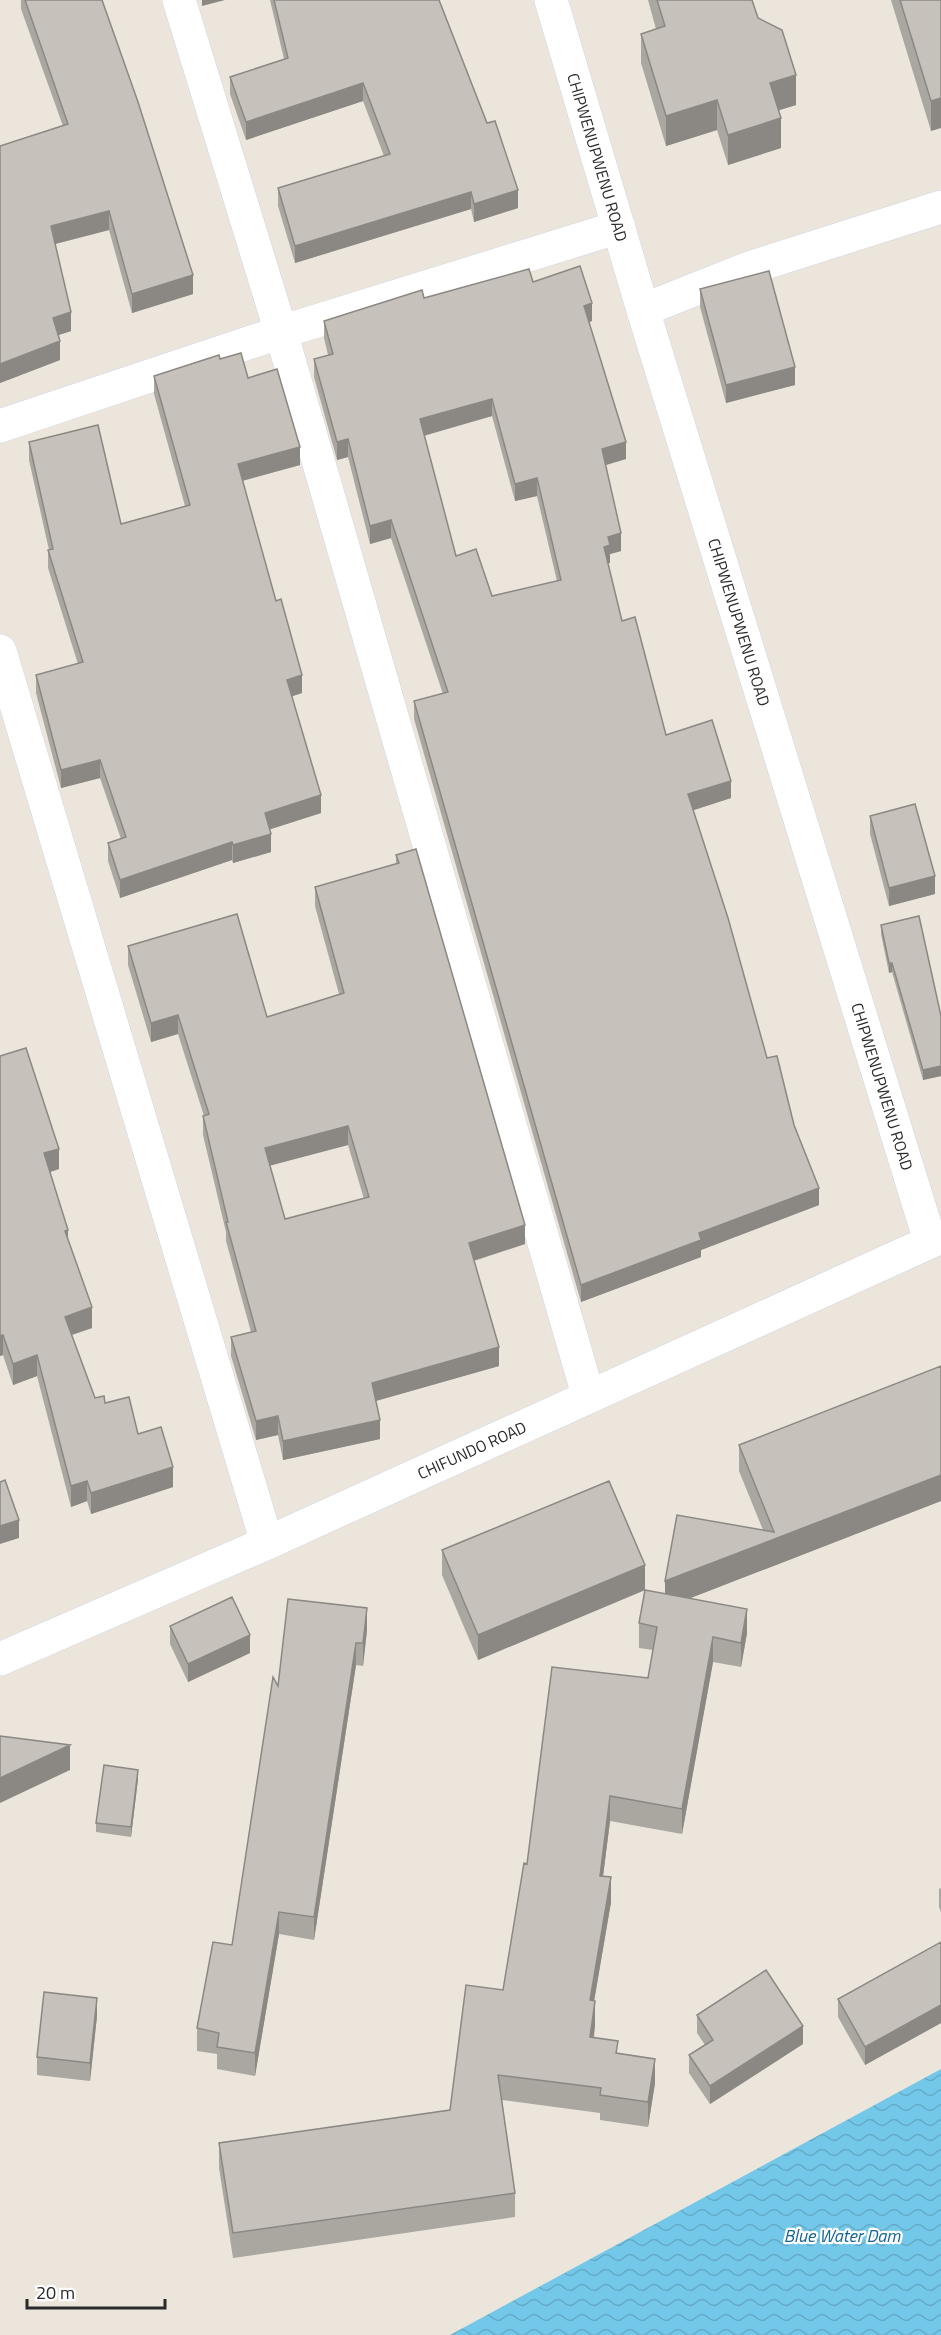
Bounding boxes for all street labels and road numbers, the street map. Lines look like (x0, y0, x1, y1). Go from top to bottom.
street label: CHIPWENUPWENU ROAD (561, 70, 634, 244)
street label: CHIPWENUPWENU ROAD (702, 535, 776, 709)
street label: CHIPWENUPWENU ROAD (845, 1000, 920, 1173)
street label: CHIFUNDO ROAD (413, 1415, 530, 1485)

